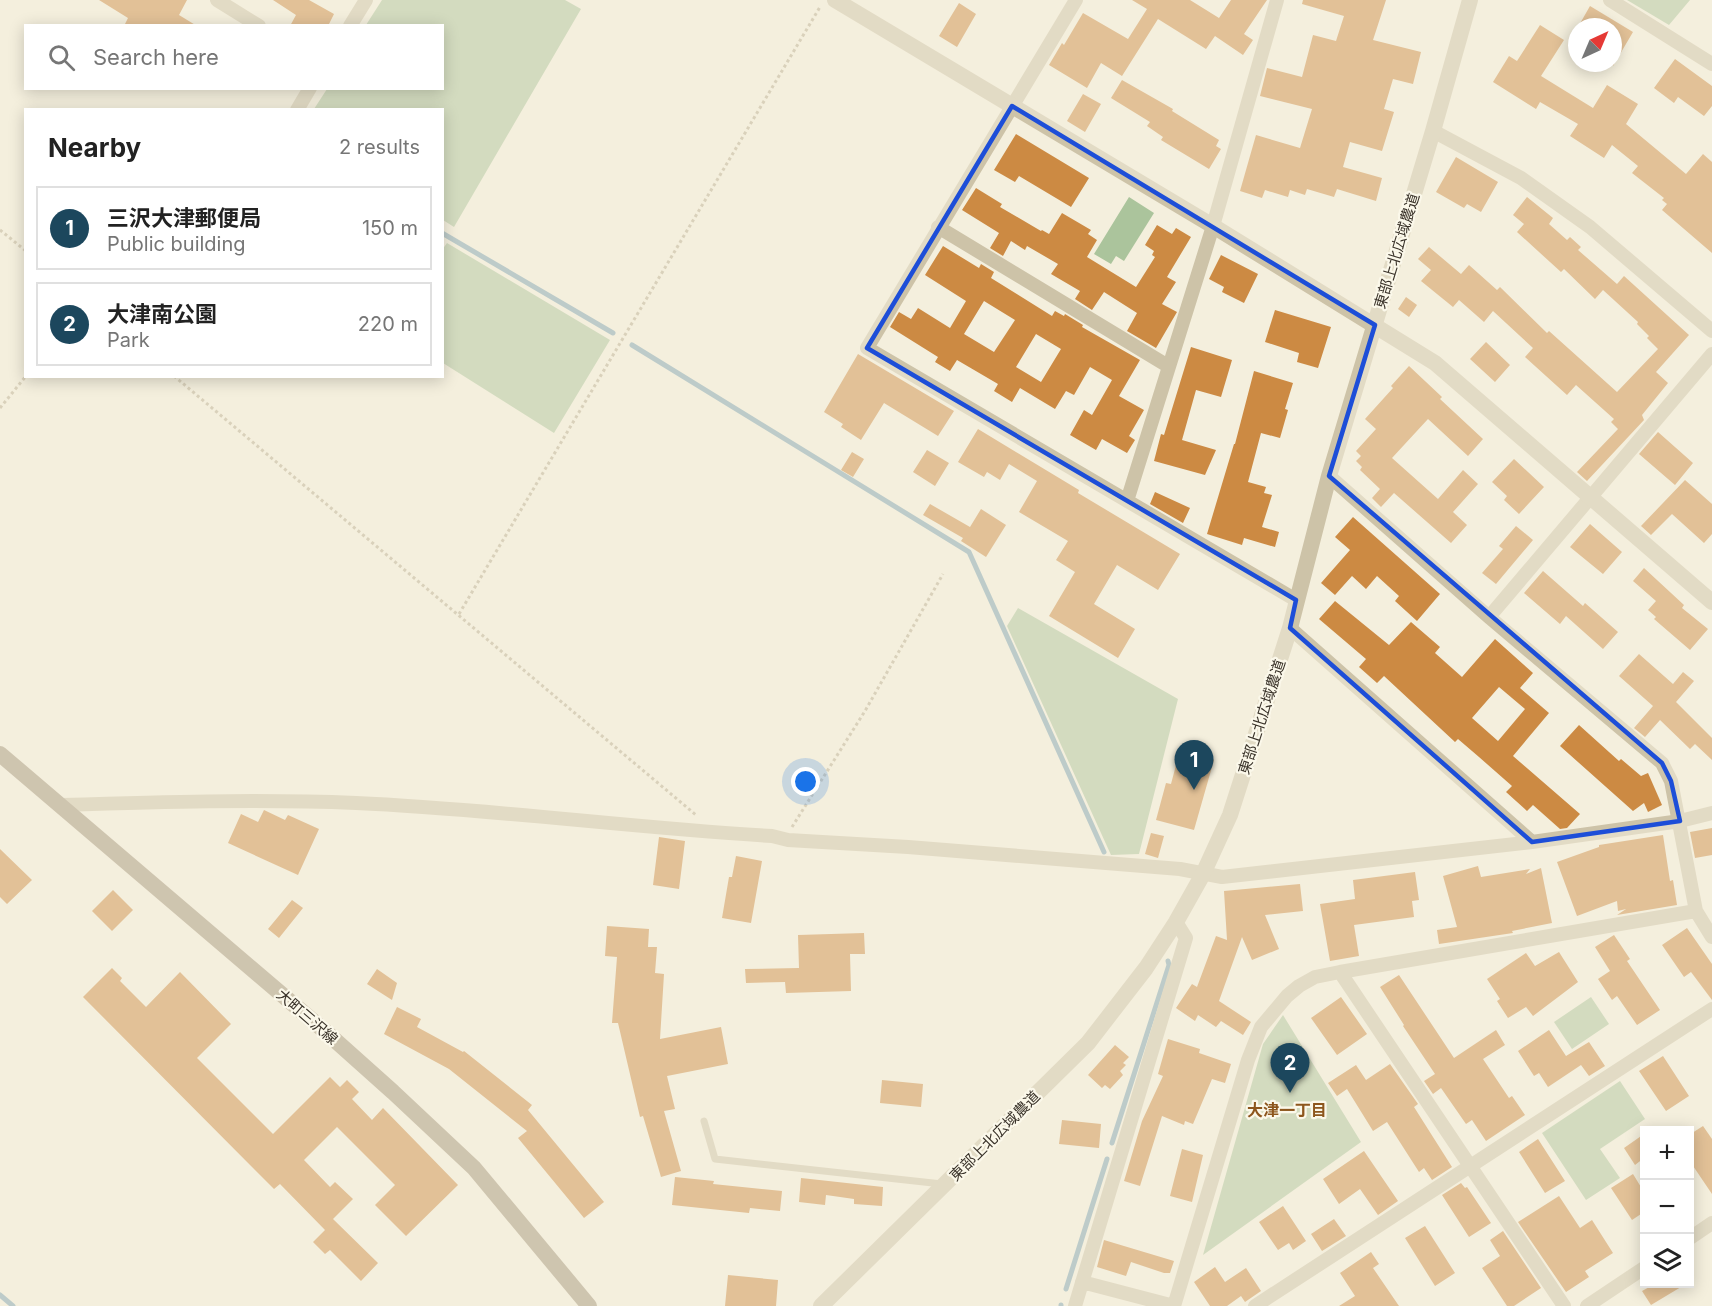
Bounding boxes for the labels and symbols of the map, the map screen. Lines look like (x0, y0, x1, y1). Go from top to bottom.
north arrow (1568, 18, 1622, 72)
street label: 東部上北広域農道 (1370, 191, 1423, 311)
street label: 東部上北広域農道 (1234, 657, 1289, 777)
pin: 1 (1174, 740, 1214, 790)
your location (791, 767, 820, 796)
street label: 大町三沢線 (273, 985, 342, 1048)
pin: 2 (1270, 1044, 1310, 1093)
street label: 東部上北広域農道 (945, 1086, 1044, 1185)
district label: 大津一丁目 (1247, 1100, 1327, 1120)

